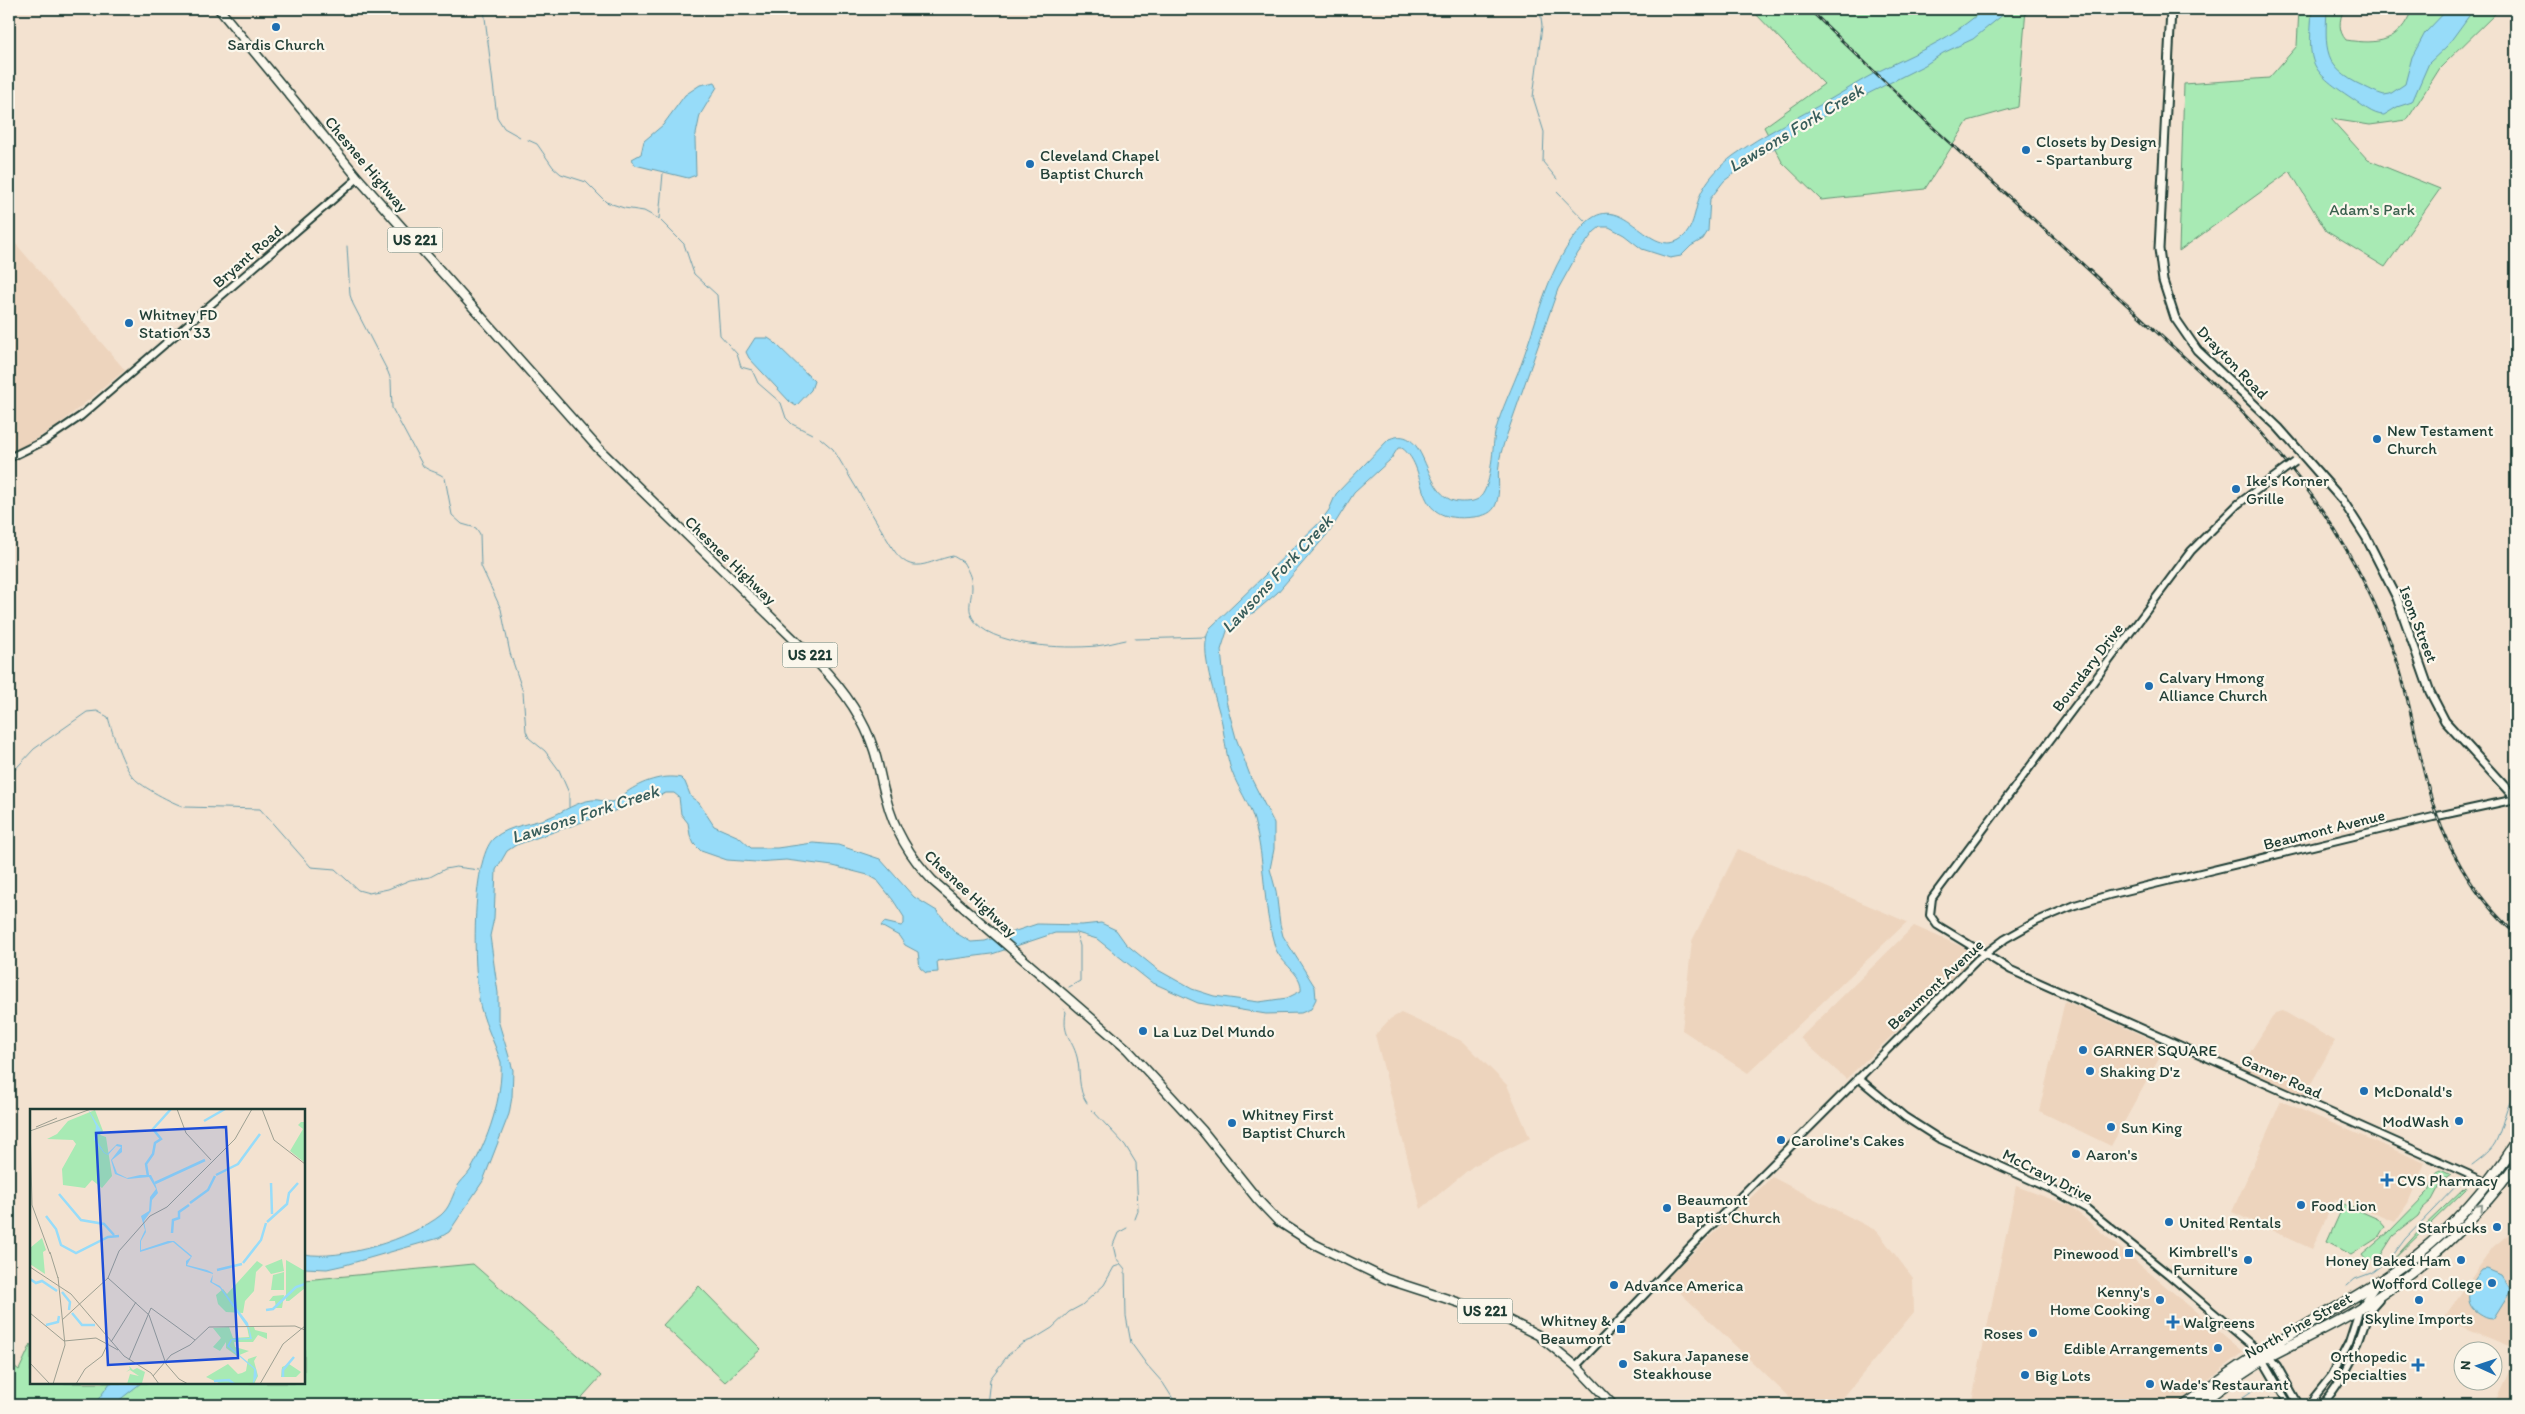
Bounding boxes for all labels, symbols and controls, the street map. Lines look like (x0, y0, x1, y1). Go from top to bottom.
marker: Sardis Church (270, 21, 282, 33)
place label: Sardis Church (227, 35, 325, 54)
water label: Lawsons Fork Creek (1724, 78, 1869, 177)
street label: Chesnee Highway (321, 112, 413, 217)
place label: Closets by Design - Spartanburg (2036, 132, 2157, 169)
marker: Closets by Design - Spartanburg (2020, 144, 2032, 156)
place label: Cleveland Chapel Baptist Church (1040, 146, 1160, 183)
marker: Cleveland Chapel Baptist Church (1024, 158, 1036, 170)
park label: Adam's Park (2329, 200, 2415, 219)
street label: Bryant Road (209, 221, 286, 292)
road number: US 221 (388, 228, 442, 252)
place label: Whitney FD Station 33 (139, 305, 217, 342)
marker: Whitney FD Station 33 (123, 317, 135, 329)
street label: Drayton Road (2193, 322, 2273, 403)
place label: New Testament Church (2387, 421, 2494, 458)
marker: New Testament Church (2371, 433, 2383, 445)
place label: Ike's Korner Grille (2246, 471, 2329, 508)
marker: Ike's Korner Grille (2230, 483, 2242, 495)
water label: Lawsons Fork Creek (1217, 509, 1339, 638)
street label: Chesnee Highway (681, 512, 781, 609)
street label: Isom Street (2395, 583, 2442, 665)
street label: Boundary Drive (2048, 619, 2127, 715)
road number: US 221 (782, 642, 838, 668)
place label: Calvary Hmong Alliance Church (2159, 668, 2268, 705)
marker: Calvary Hmong Alliance Church (2143, 680, 2155, 692)
water label: Lawsons Fork Creek (509, 779, 663, 848)
street label: Beaumont Avenue (2261, 805, 2387, 854)
street label: Chesnee Highway (920, 846, 1021, 941)
street label: Beaumont Avenue (1883, 935, 1987, 1034)
place label: La Luz Del Mundo (1153, 1022, 1275, 1041)
marker: La Luz Del Mundo (1137, 1025, 1149, 1037)
place label: GARNER SQUARE (2093, 1041, 2217, 1060)
marker: GARNER SQUARE (2077, 1044, 2089, 1056)
street label: Garner Road (2238, 1050, 2325, 1103)
place label: Shaking D'z (2100, 1062, 2181, 1081)
marker: Shaking D'z (2084, 1065, 2096, 1077)
place label: McDonald's (2374, 1082, 2452, 1101)
marker: McDonald's (2358, 1085, 2370, 1097)
place label: Whitney First Baptist Church (1242, 1105, 1345, 1142)
inset map (30, 1109, 305, 1384)
place label: ModWash (2382, 1112, 2449, 1131)
marker: ModWash (2453, 1115, 2465, 1127)
marker: Whitney First Baptist Church (1226, 1117, 1238, 1129)
place label: Sun King (2121, 1118, 2183, 1137)
marker: Sun King (2105, 1121, 2117, 1133)
place label: Caroline's Cakes (1791, 1131, 1904, 1150)
marker: Caroline's Cakes (1775, 1134, 1787, 1146)
street label: McCravy Drive (1999, 1144, 2096, 1207)
place label: Aaron's (2086, 1145, 2138, 1164)
marker: Aaron's (2070, 1148, 2082, 1160)
place label: CVS Pharmacy (2397, 1171, 2498, 1190)
marker: CVS Pharmacy (2381, 1174, 2393, 1186)
place label: Beaumont Baptist Church (1677, 1190, 1780, 1227)
place label: Food Lion (2311, 1196, 2377, 1215)
marker: Food Lion (2295, 1199, 2307, 1211)
marker: Beaumont Baptist Church (1661, 1202, 1673, 1214)
one-way arrow (2474, 1203, 2483, 1212)
place label: United Rentals (2179, 1213, 2281, 1232)
marker: United Rentals (2163, 1216, 2175, 1228)
place label: Starbucks (2418, 1218, 2487, 1237)
marker: Starbucks (2491, 1221, 2503, 1233)
place label: Kimbrell's Furniture (2169, 1242, 2238, 1279)
place label: Pinewood (2053, 1244, 2119, 1263)
marker: Pinewood (2123, 1247, 2135, 1259)
place label: Honey Baked Ham (2325, 1251, 2451, 1270)
marker: Kimbrell's Furniture (2242, 1254, 2254, 1266)
marker: Honey Baked Ham (2455, 1254, 2467, 1266)
place label: Wofford College (2372, 1274, 2482, 1293)
place label: Advance America (1624, 1276, 1743, 1295)
marker: Wofford College (2486, 1277, 2498, 1289)
marker: Advance America (1608, 1279, 1620, 1291)
place label: Kenny's Home Cooking (2050, 1282, 2151, 1319)
street label: North Pine Street (2241, 1288, 2355, 1363)
marker: Kenny's Home Cooking (2154, 1294, 2166, 1306)
marker: Skyline Imports (2413, 1294, 2425, 1306)
road number: US 221 (1458, 1298, 1512, 1324)
place label: Skyline Imports (2365, 1309, 2473, 1328)
place label: Whitney & Beaumont (1540, 1311, 1612, 1348)
place label: Walgreens (2183, 1313, 2255, 1332)
marker: Walgreens (2167, 1316, 2179, 1328)
marker: Whitney & Beaumont (1615, 1323, 1627, 1335)
place label: Roses (1983, 1324, 2023, 1343)
marker: Roses (2027, 1327, 2039, 1339)
place label: Edible Arrangements (2064, 1339, 2208, 1358)
marker: Edible Arrangements (2212, 1342, 2224, 1354)
north arrow (2452, 1342, 2502, 1392)
place label: Sakura Japanese Steakhouse (1633, 1346, 1749, 1383)
place label: Orthopedic Specialties (2330, 1347, 2407, 1384)
marker: Sakura Japanese Steakhouse (1617, 1358, 1629, 1370)
marker: Orthopedic Specialties (2411, 1358, 2425, 1372)
text: N (2457, 1360, 2474, 1371)
place label: Big Lots (2035, 1366, 2091, 1385)
marker: Big Lots (2019, 1369, 2031, 1381)
place label: Wade's Restaurant (2160, 1375, 2289, 1394)
marker: Wade's Restaurant (2144, 1378, 2156, 1390)

